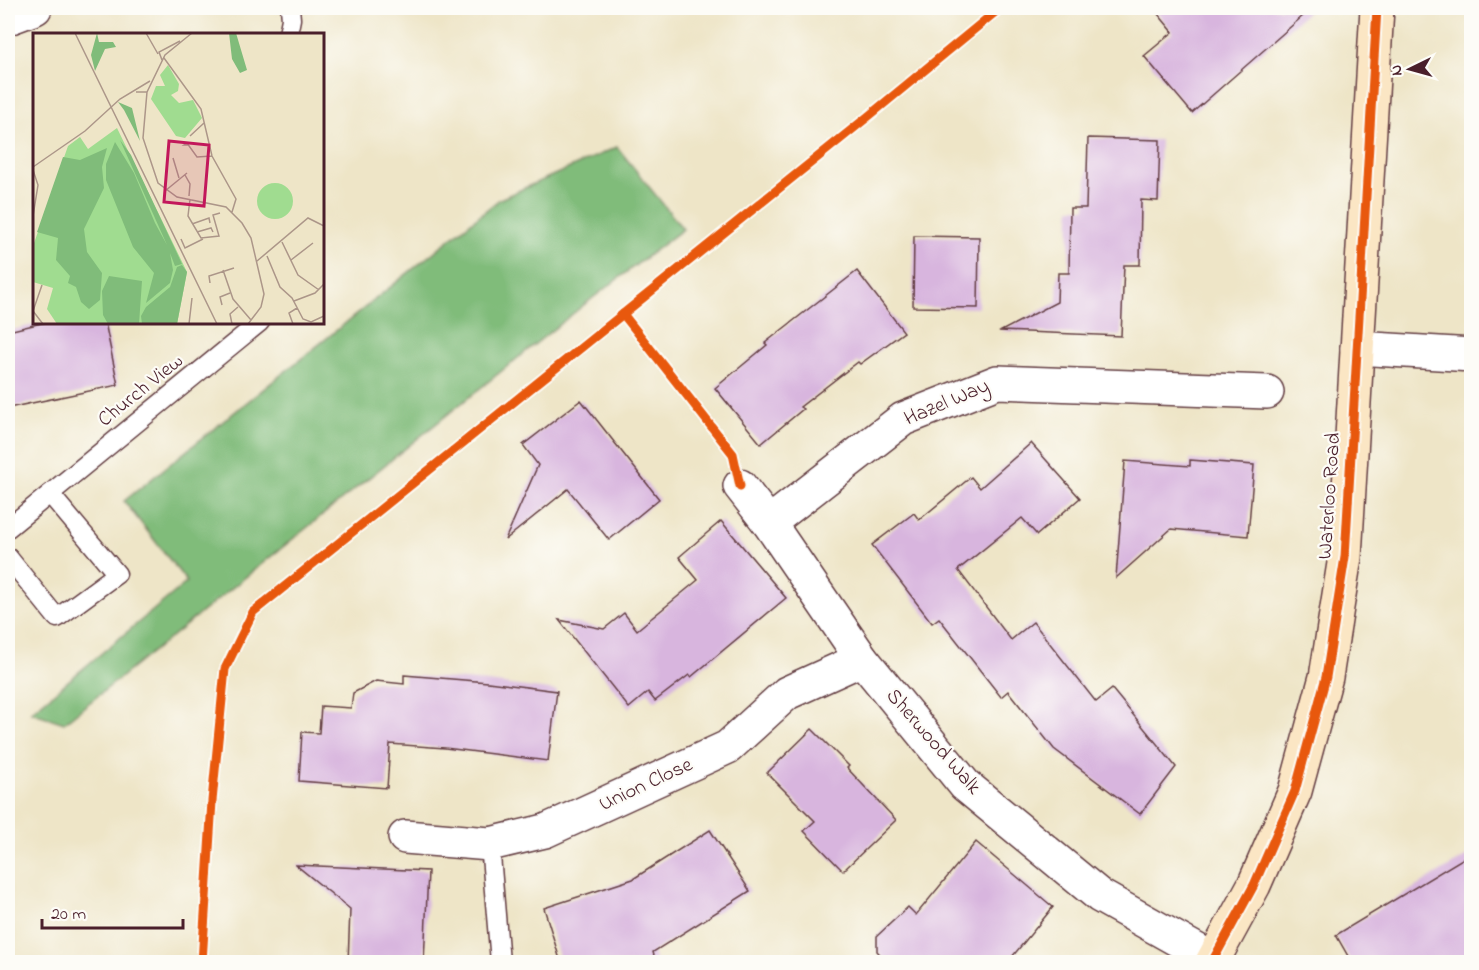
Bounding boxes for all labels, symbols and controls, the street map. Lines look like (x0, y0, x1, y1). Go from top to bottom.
inset map (33, 33, 324, 324)
north arrow (1380, 39, 1440, 99)
text: N (1385, 64, 1409, 77)
street label: Church View (92, 347, 190, 435)
street label: Hazel Way (900, 372, 995, 436)
street label: Waterloo Road (1311, 431, 1349, 560)
street label: Sherwood Walk (878, 682, 988, 802)
street label: Union Close (594, 750, 698, 820)
scale bar (42, 892, 183, 930)
text: 20 m (51, 902, 86, 928)

